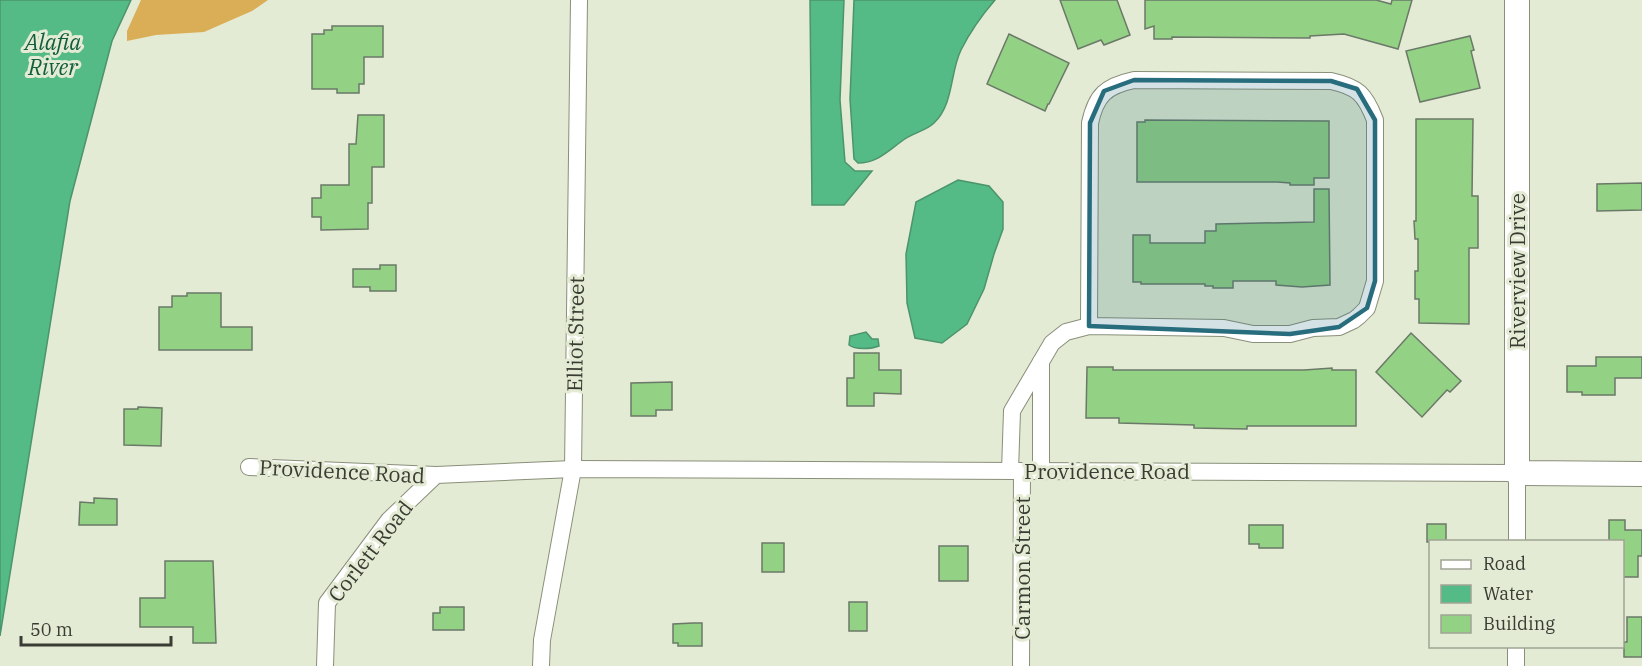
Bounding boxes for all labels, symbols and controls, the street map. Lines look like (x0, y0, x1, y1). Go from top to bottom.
water label: Alafia River (23, 27, 81, 81)
street label: Riverview Drive (1503, 193, 1531, 349)
street label: Elliot Street (560, 276, 590, 392)
street label: Providence Road (258, 453, 426, 489)
street label: Providence Road (1024, 457, 1190, 485)
street label: Corlett Road (322, 494, 419, 608)
street label: Carmon Street (1008, 496, 1036, 640)
legend (1429, 540, 1624, 648)
text: Road (1483, 552, 1526, 575)
text: Water (1483, 582, 1533, 605)
scale bar (21, 609, 171, 647)
text: Building (1483, 612, 1555, 635)
text: 50 m (30, 618, 73, 641)

